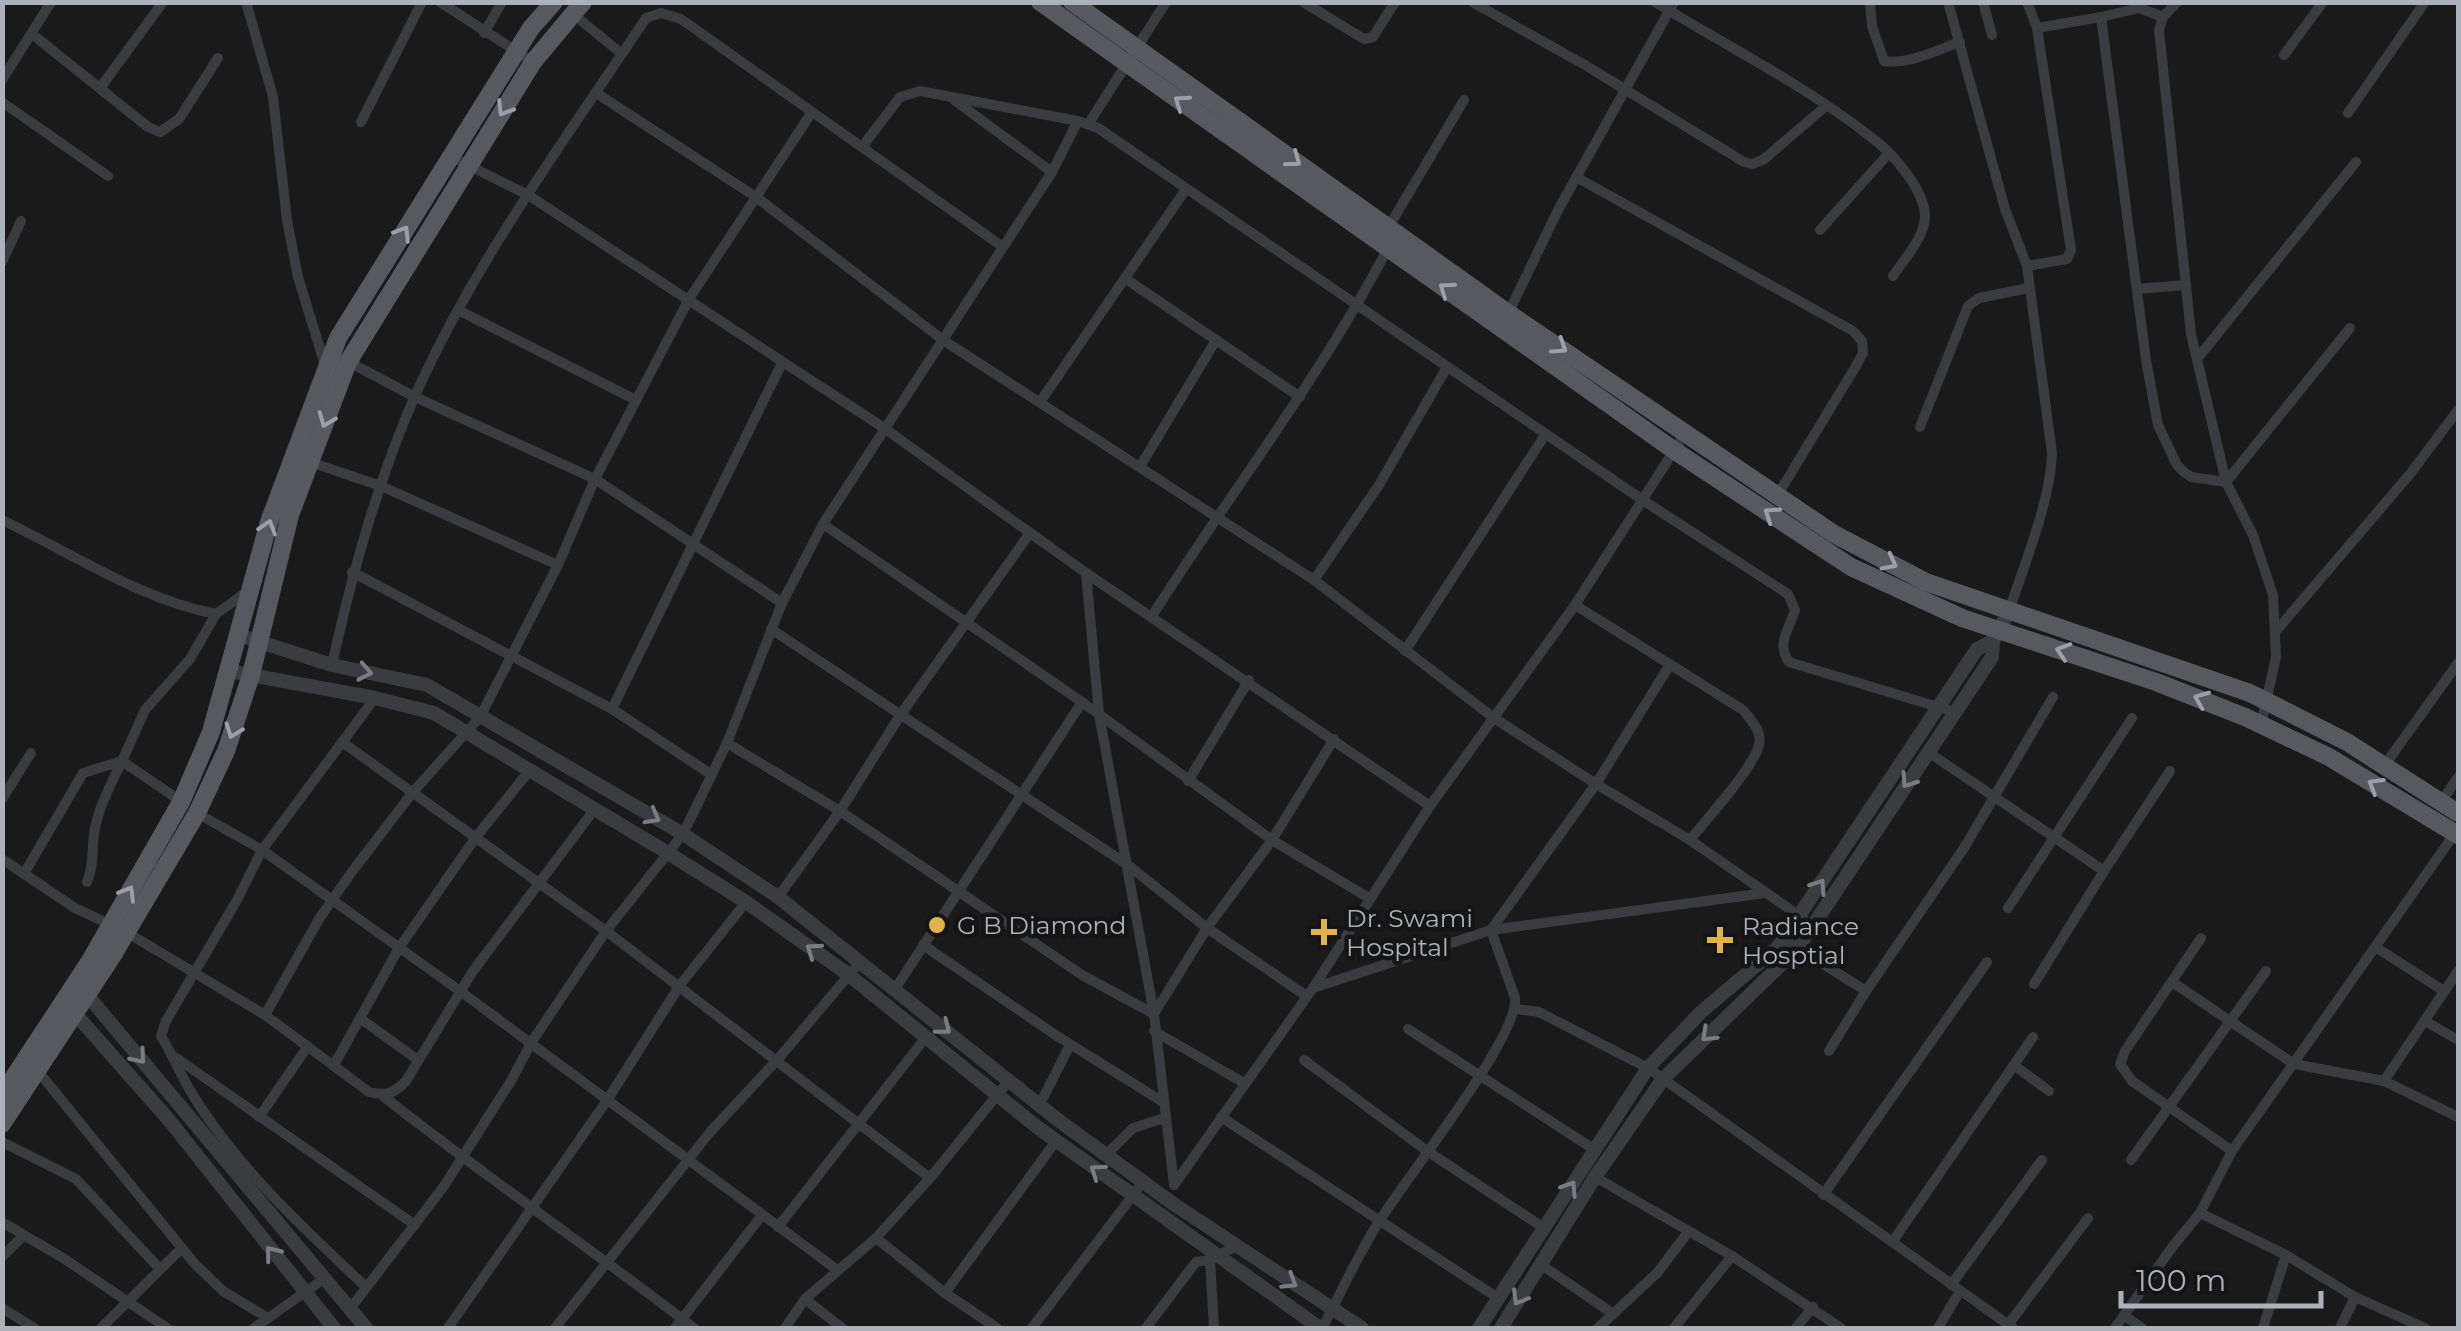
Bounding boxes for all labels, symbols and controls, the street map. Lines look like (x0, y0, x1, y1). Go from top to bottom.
one-way arrow (1173, 96, 1192, 114)
one-way arrow (497, 98, 516, 116)
one-way arrow (1283, 148, 1301, 166)
one-way arrow (391, 226, 410, 244)
one-way arrow (1439, 283, 1457, 301)
one-way arrow (1549, 335, 1567, 354)
one-way arrow (317, 411, 337, 428)
one-way arrow (1763, 508, 1782, 526)
one-way arrow (256, 519, 277, 536)
one-way arrow (1880, 551, 1898, 570)
one-way arrow (2056, 643, 2073, 663)
one-way arrow (356, 660, 373, 681)
one-way arrow (2193, 691, 2210, 711)
one-way arrow (225, 722, 245, 739)
one-way arrow (1901, 771, 1920, 789)
one-way arrow (2368, 778, 2386, 797)
one-way arrow (642, 805, 660, 825)
one-way arrow (1807, 878, 1825, 897)
one-way arrow (115, 886, 135, 904)
place label: Dr. Swami Hospital (1346, 903, 1473, 962)
place label: G B Diamond (957, 910, 1126, 940)
place label: Radiance Hosptial (1742, 911, 1859, 970)
marker: G B Diamond (926, 914, 948, 936)
marker: Dr. Swami Hospital (1311, 919, 1337, 945)
marker: Radiance Hosptial (1707, 927, 1733, 953)
one-way arrow (806, 944, 825, 962)
one-way arrow (933, 1016, 951, 1034)
one-way arrow (1702, 1024, 1720, 1042)
one-way arrow (127, 1045, 145, 1063)
one-way arrow (1090, 1164, 1109, 1183)
one-way arrow (1557, 1181, 1576, 1199)
one-way arrow (267, 1246, 284, 1264)
scale bar (2121, 1246, 2321, 1308)
text: 100 m (2136, 1262, 2226, 1299)
one-way arrow (1279, 1270, 1297, 1289)
one-way arrow (1512, 1287, 1531, 1305)

